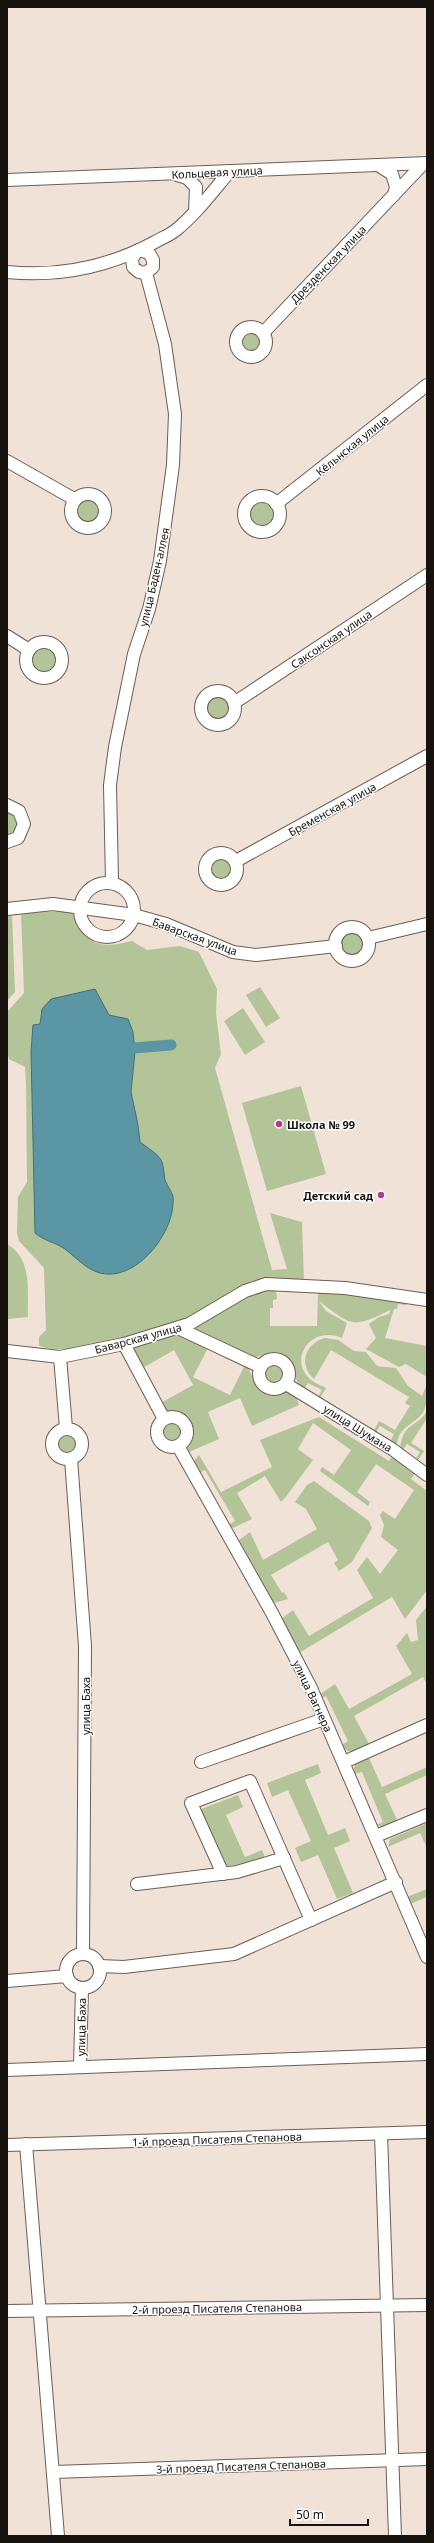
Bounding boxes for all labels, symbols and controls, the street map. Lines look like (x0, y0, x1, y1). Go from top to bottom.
street label: Кольцевая улица (171, 162, 263, 182)
street label: Дрезденская улица (287, 222, 369, 306)
street label: Кёльнская улица (313, 411, 391, 479)
street label: улица Баден-аллея (135, 526, 173, 628)
street label: Саксонская улица (287, 606, 375, 672)
street label: Бременская улица (285, 779, 379, 839)
street label: Баварская улица (150, 914, 240, 958)
place label: Школа № 99 (287, 1117, 355, 1132)
marker: Школа № 99 (274, 1119, 284, 1129)
place label: Детский сад (303, 1188, 373, 1203)
marker: Детский сад (376, 1190, 386, 1200)
street label: Баварская улица (93, 1319, 183, 1357)
street label: улица Шумана (321, 1401, 395, 1455)
street label: улица Вагнера (290, 1658, 336, 1734)
street label: улица Баха (78, 1677, 93, 1735)
street label: улица Баха (73, 1998, 89, 2056)
street label: 1-й проезд Писателя Степанова (132, 2129, 302, 2149)
street label: 2-й проезд Писателя Степанова (132, 2299, 302, 2317)
street label: 3-й проезд Писателя Степанова (156, 2456, 326, 2476)
scale bar (290, 2501, 368, 2527)
text: 50 m (296, 2506, 324, 2523)

